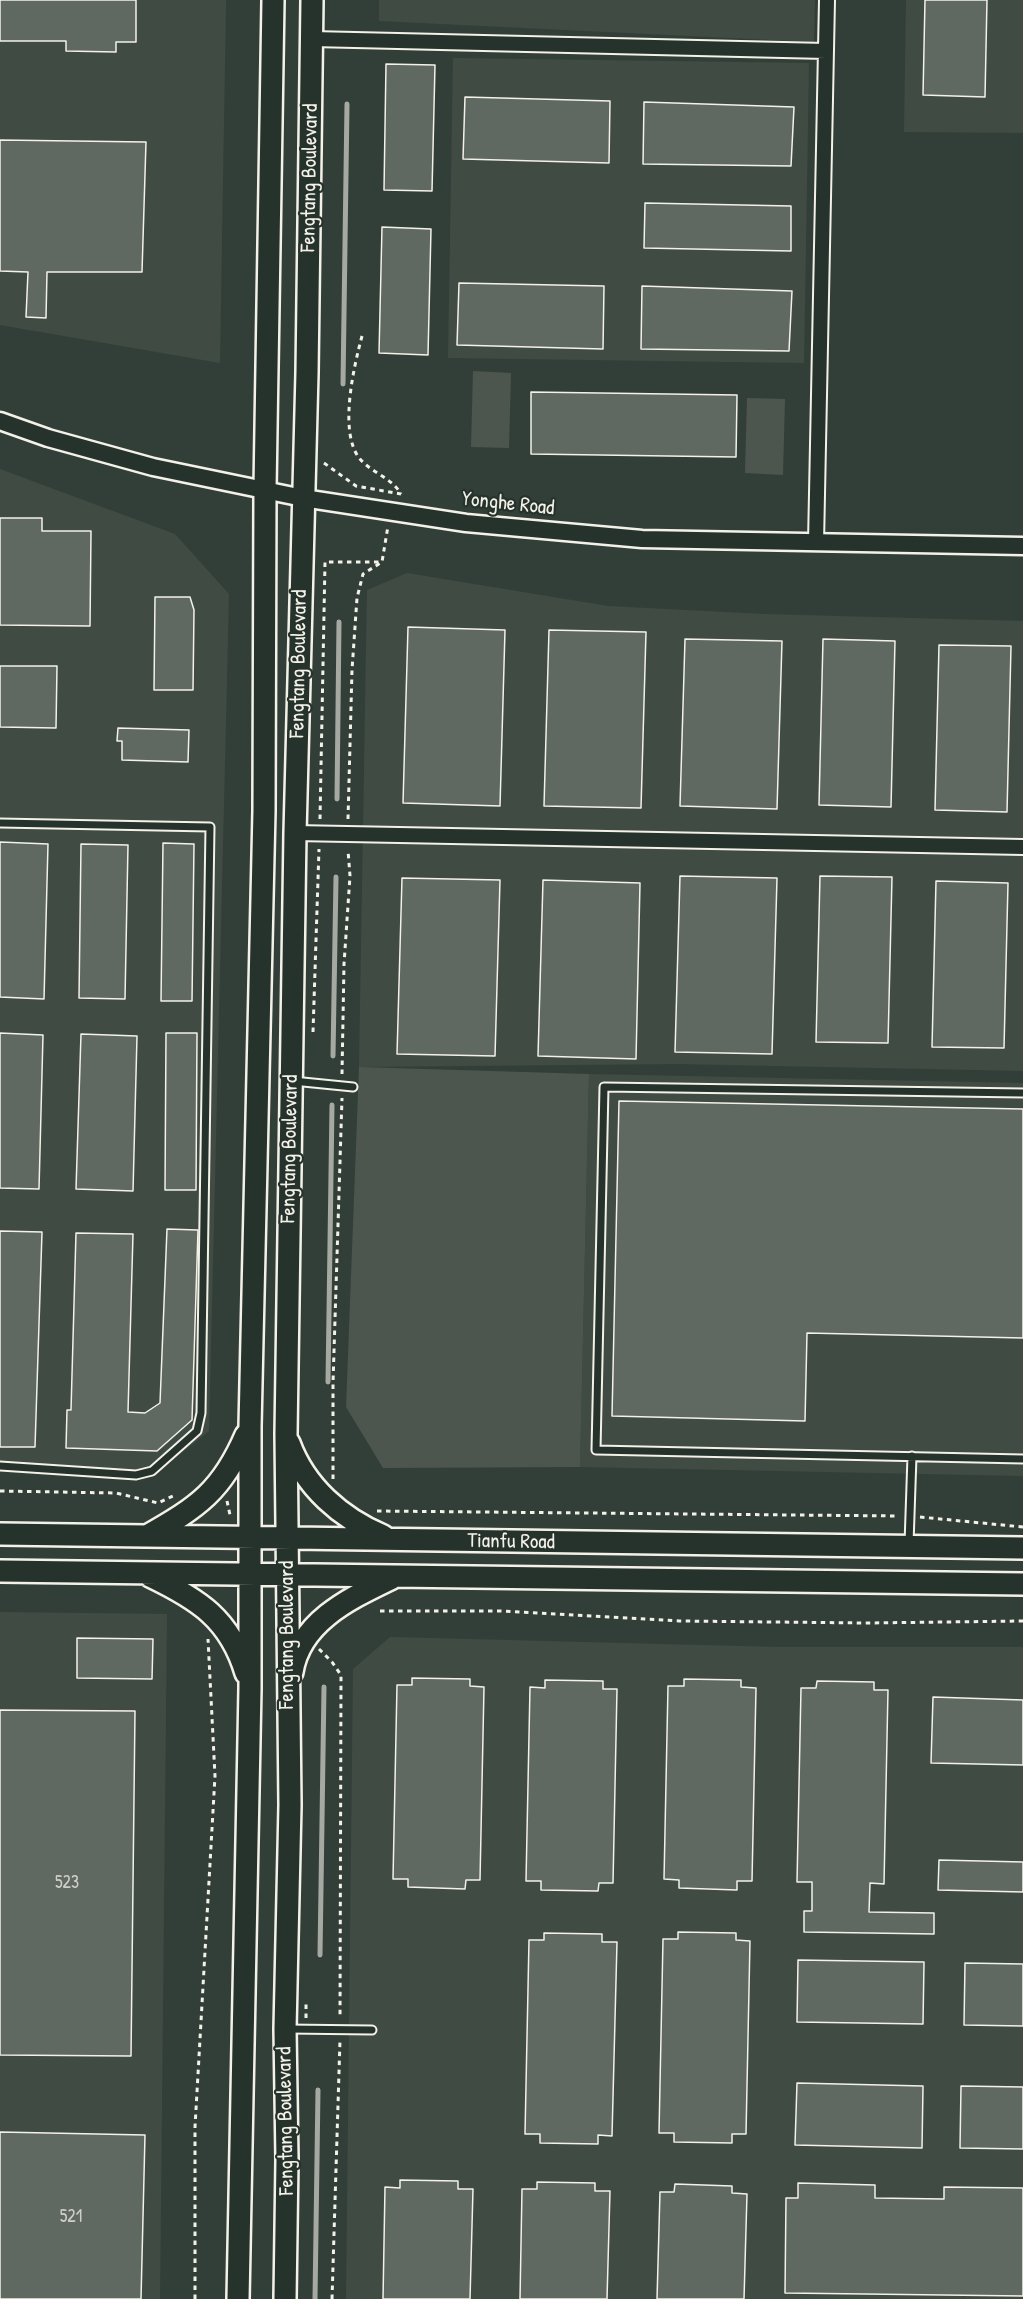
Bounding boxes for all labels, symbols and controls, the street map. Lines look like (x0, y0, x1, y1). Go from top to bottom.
street label: Fengtang Boulevard (296, 104, 324, 252)
street label: Yonghe Road (460, 487, 556, 521)
street label: Fengtang Boulevard (285, 590, 313, 738)
street label: Fengtang Boulevard (276, 1075, 304, 1223)
street label: Tianfu Road (467, 1529, 555, 1555)
street label: Fengtang Boulevard (274, 1561, 300, 1709)
house number: 523 (55, 1872, 79, 1894)
street label: Fengtang Boulevard (272, 2047, 300, 2195)
house number: 521 (60, 2206, 82, 2228)

